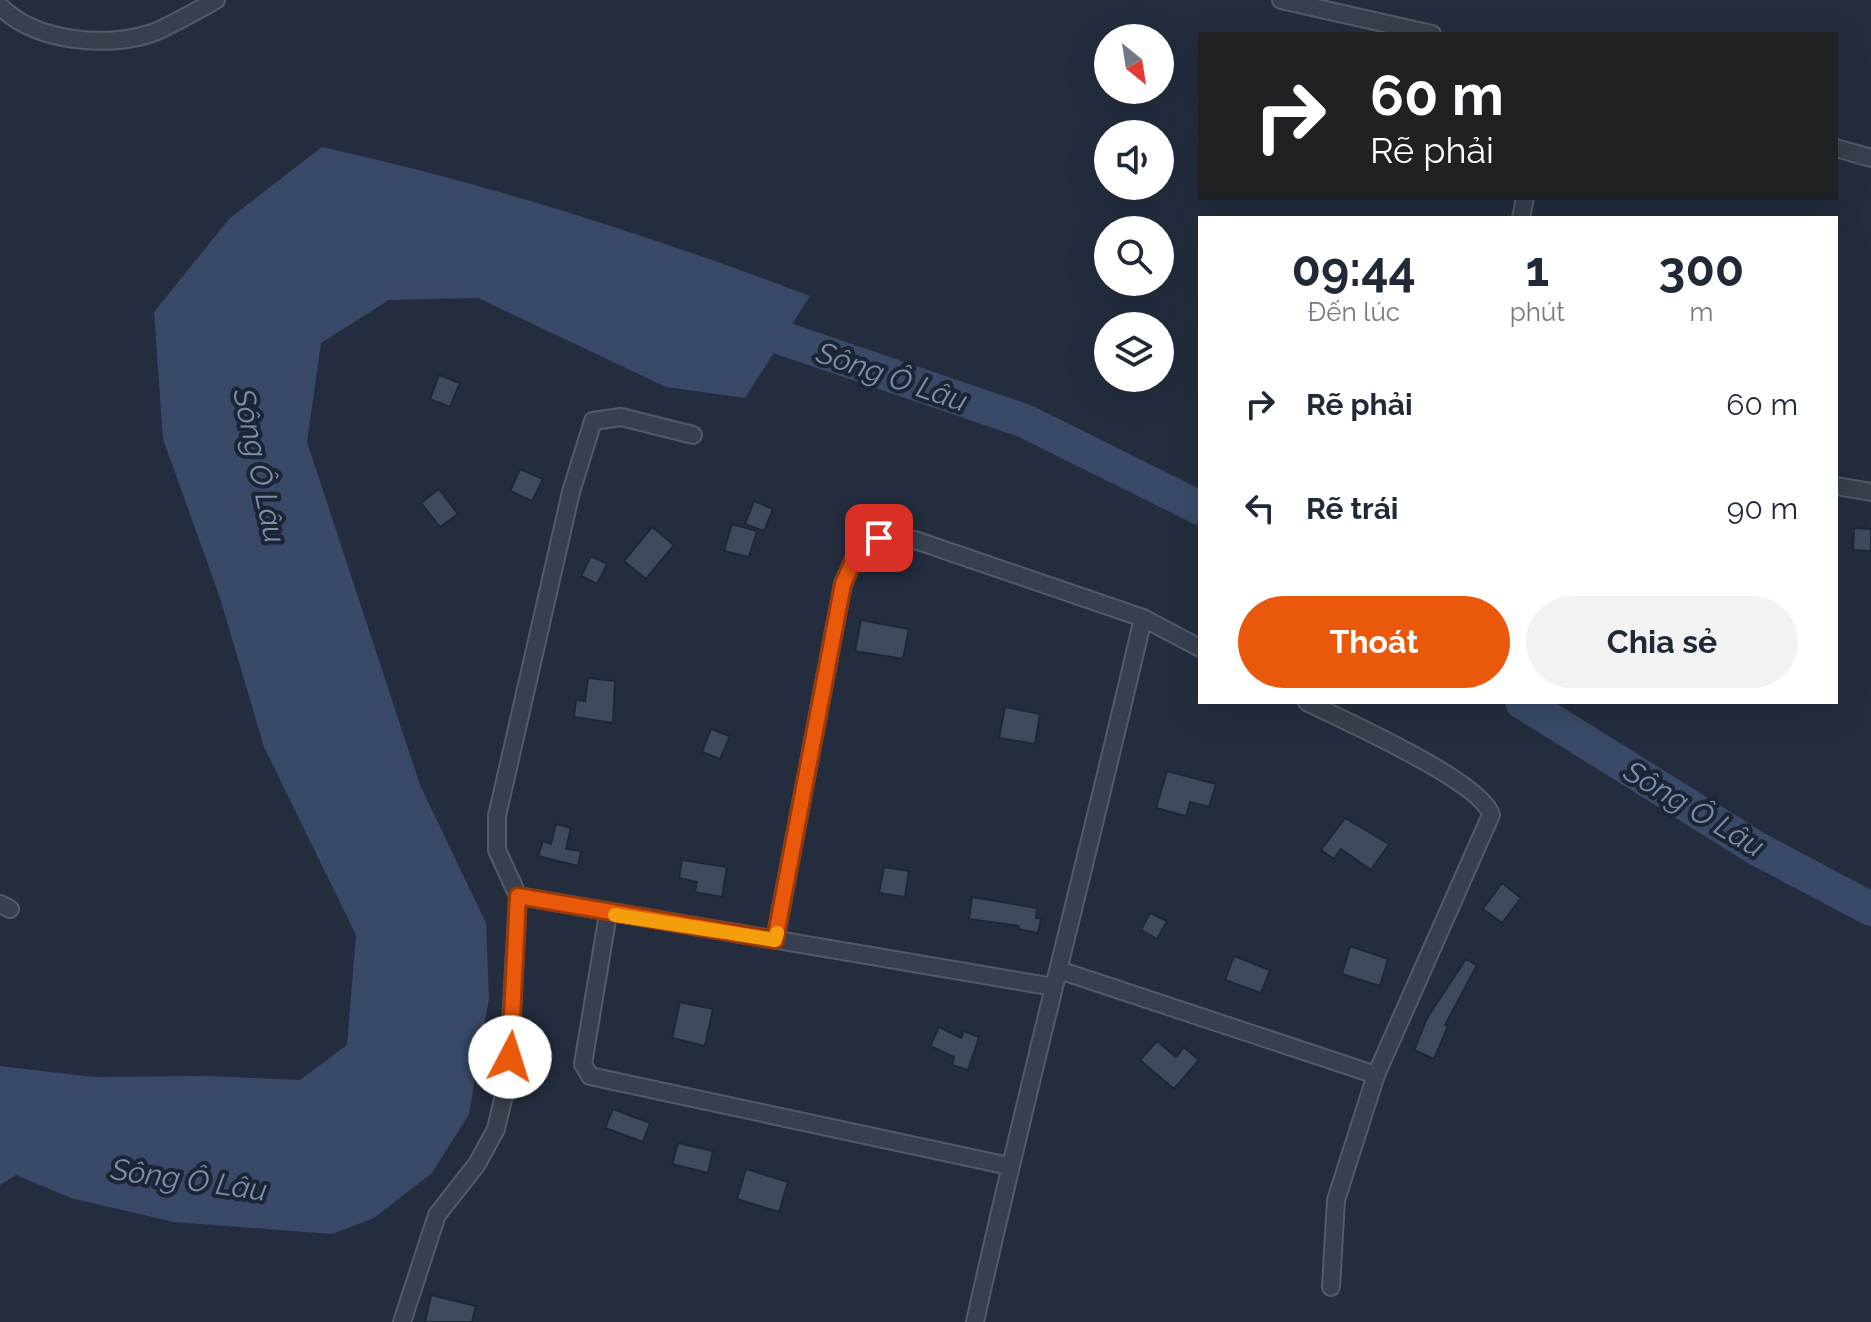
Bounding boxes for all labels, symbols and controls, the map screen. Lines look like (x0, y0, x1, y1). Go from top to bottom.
north arrow (1094, 24, 1174, 104)
map controls (1094, 24, 1174, 392)
text: 60 m (1370, 62, 1504, 128)
icon: right (1238, 64, 1342, 168)
button: sound (1094, 120, 1174, 200)
text: Rẽ phải (1370, 129, 1494, 171)
button: search (1094, 216, 1174, 296)
text: 09:44 (1292, 241, 1416, 297)
text: 1 (1525, 241, 1549, 297)
text: 300 (1659, 241, 1744, 297)
text: Đến lúc (1308, 297, 1400, 327)
text: phút (1510, 297, 1565, 327)
text: m (1690, 297, 1713, 327)
button: layers (1094, 312, 1174, 392)
water label: Sông Ô Lâu (811, 334, 972, 419)
icon: right (1238, 382, 1282, 426)
water label: Sông Ô Lâu (226, 385, 293, 546)
text: Rẽ phải (1306, 387, 1413, 422)
text: 60 m (1726, 387, 1798, 422)
icon: left (1238, 486, 1282, 530)
text: Rẽ trái (1306, 491, 1399, 526)
text: 90 m (1727, 491, 1798, 526)
pin (845, 504, 913, 572)
icon: arrive (857, 516, 901, 560)
button: Thoát (1238, 596, 1510, 688)
button: Chia sẻ (1526, 596, 1798, 688)
water label: Sông Ô Lâu (1617, 753, 1771, 864)
position arrow (468, 1015, 552, 1099)
water label: Sông Ô Lâu (108, 1151, 269, 1208)

